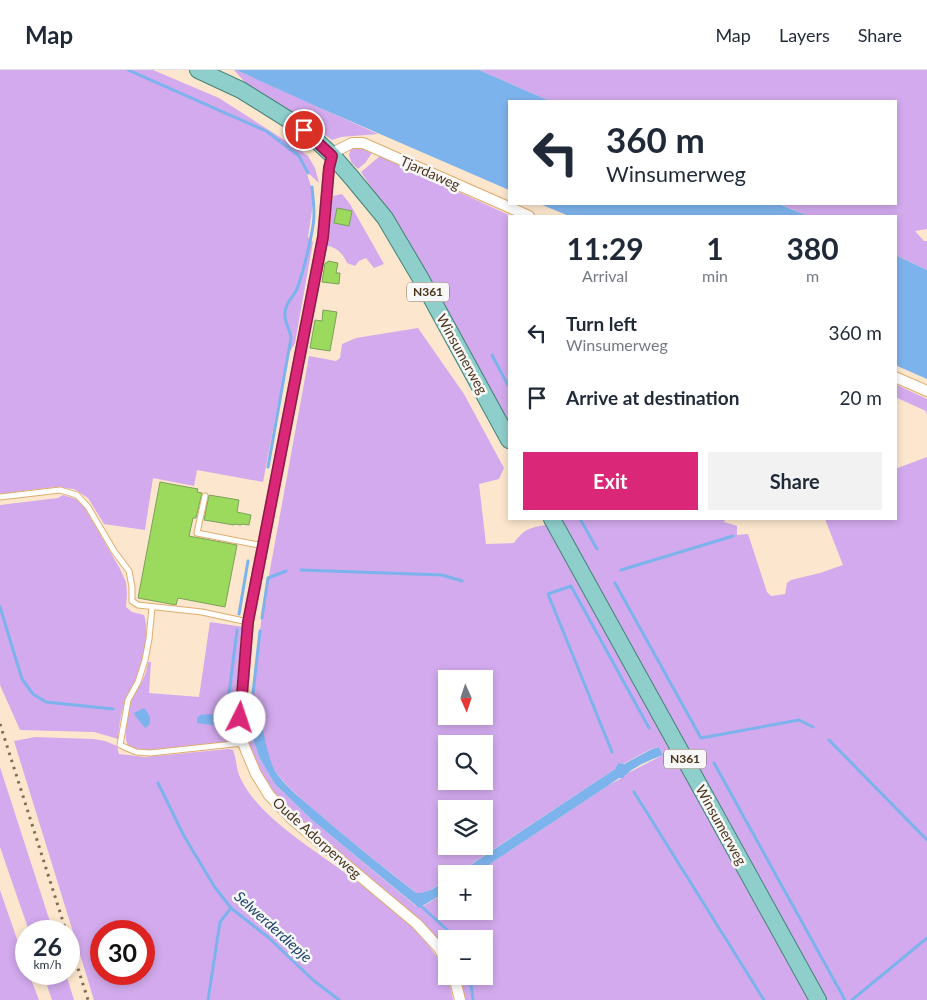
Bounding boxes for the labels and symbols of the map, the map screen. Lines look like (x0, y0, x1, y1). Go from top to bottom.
pin (283, 109, 325, 151)
street label: Tjardaweg (398, 152, 463, 193)
road number: N361 (407, 282, 449, 302)
street label: Winsumerweg (433, 311, 491, 397)
north arrow (438, 670, 492, 725)
position arrow (213, 691, 265, 743)
road number: N361 (664, 750, 706, 769)
street label: Winsumerweg (692, 782, 750, 868)
street label: Oude Adorperweg (270, 793, 365, 882)
water label: Selwerderdiepje (231, 887, 316, 966)
speed limit sign: 30 (90, 920, 155, 985)

